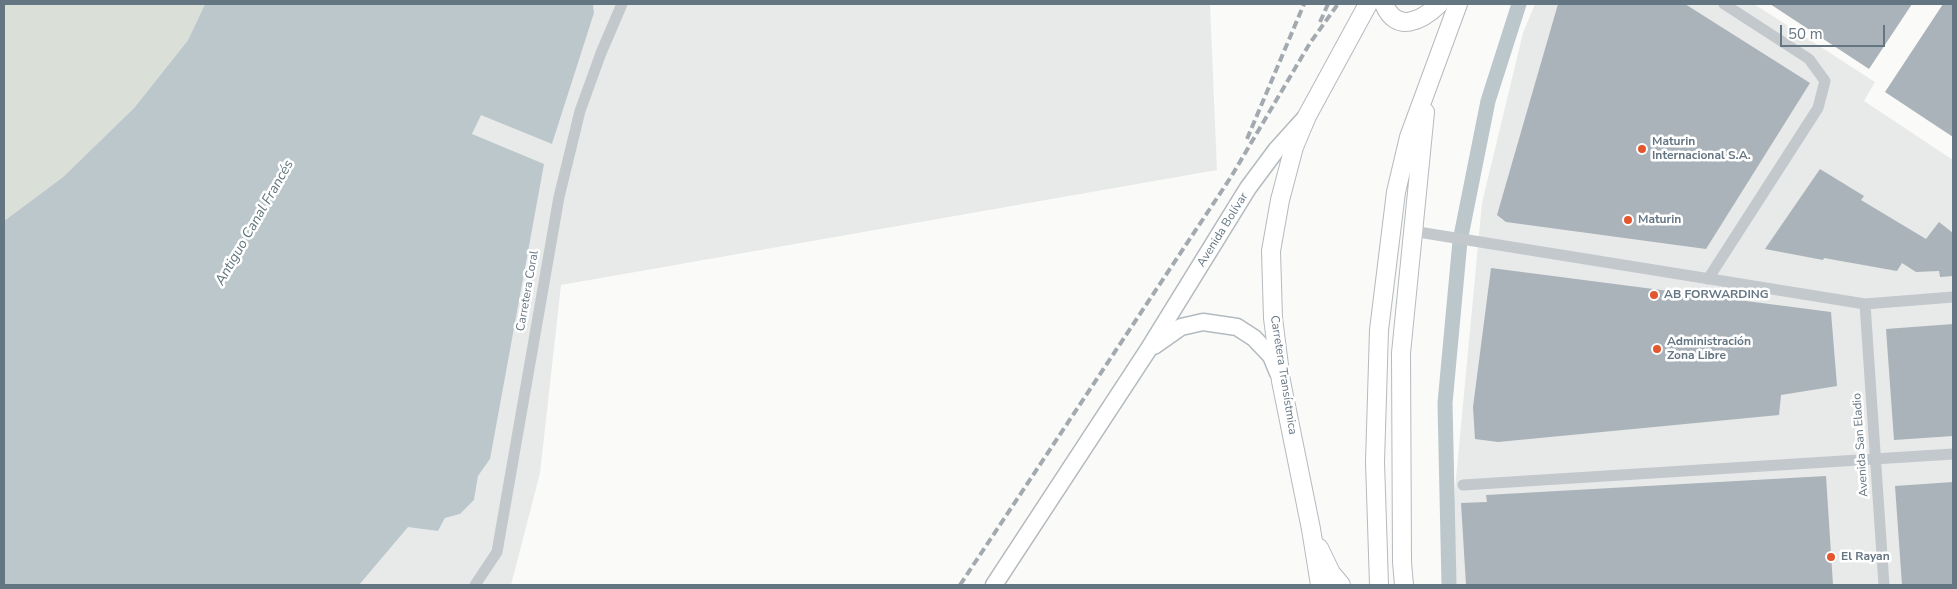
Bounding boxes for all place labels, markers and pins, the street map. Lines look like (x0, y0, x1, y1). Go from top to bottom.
place label: Maturin Internacional S.A. (1652, 135, 1751, 163)
marker: Maturin Internacional S.A. (1636, 143, 1648, 155)
place label: Maturin (1638, 213, 1681, 227)
marker: Maturin (1622, 214, 1634, 226)
place label: AB FORWARDING (1664, 288, 1769, 302)
marker: AB FORWARDING (1648, 289, 1660, 301)
place label: Administración Zona Libre (1667, 335, 1751, 363)
marker: Administración Zona Libre (1651, 343, 1663, 355)
place label: El Rayan (1841, 550, 1890, 564)
marker: El Rayan (1825, 551, 1837, 563)

